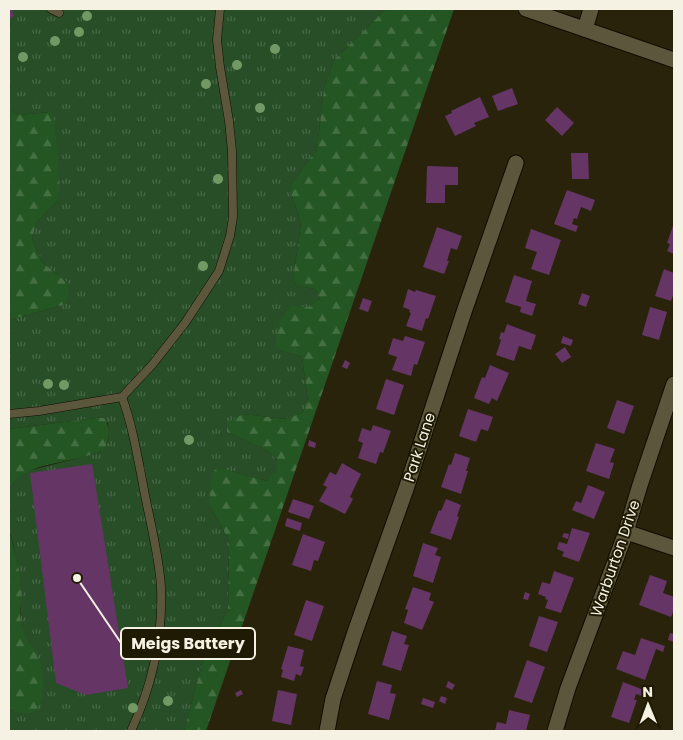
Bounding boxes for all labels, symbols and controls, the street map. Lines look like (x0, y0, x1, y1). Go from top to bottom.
street label: Park Lane (398, 410, 440, 484)
street label: Warburton Drive (585, 497, 645, 619)
callout: Meigs Battery (121, 628, 255, 659)
text: Meigs Battery (131, 632, 246, 655)
north arrow (623, 680, 673, 730)
text: N (642, 682, 653, 702)

